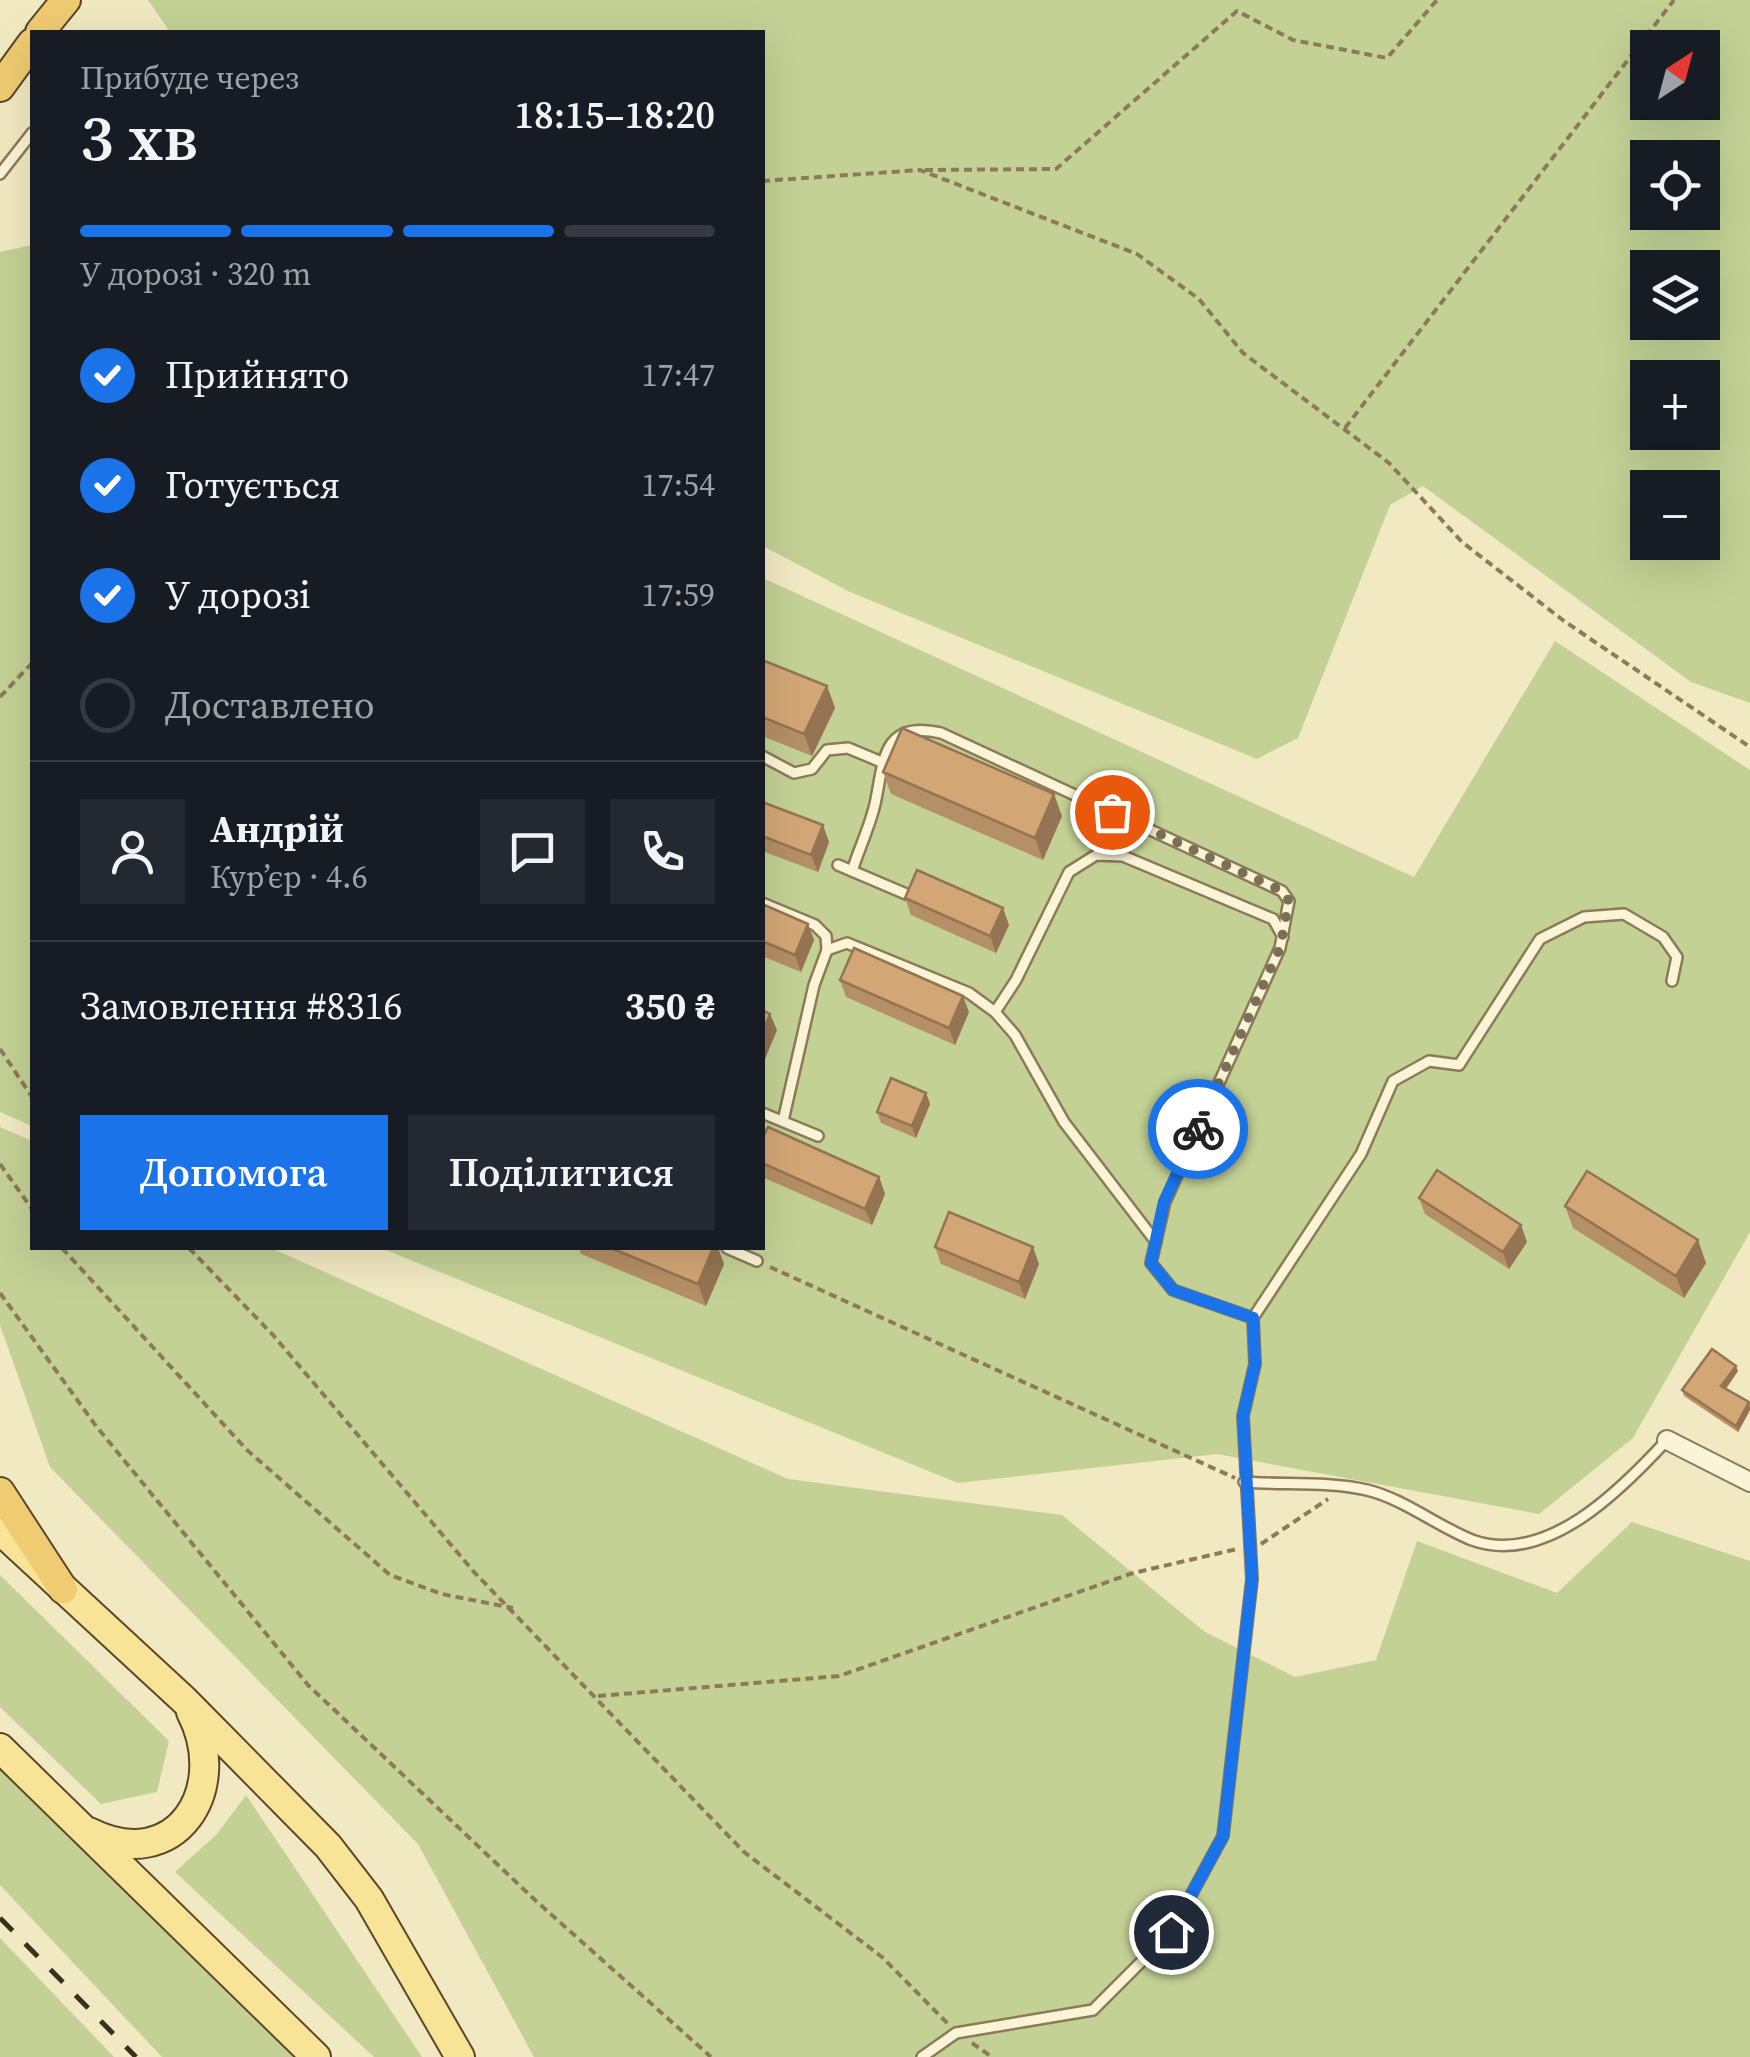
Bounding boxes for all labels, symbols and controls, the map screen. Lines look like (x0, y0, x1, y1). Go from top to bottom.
north arrow (1630, 30, 1720, 120)
map controls (1630, 30, 1720, 560)
text: Прибуде через (80, 56, 299, 100)
text: 18:15–18:20 (514, 89, 715, 141)
text: 3 хв (80, 93, 198, 182)
button: locate (1630, 140, 1720, 230)
button: layers (1630, 250, 1720, 340)
text: У дорозі · 320 m (80, 252, 311, 296)
icon: check (80, 348, 135, 403)
text: Прийнято (165, 349, 349, 401)
text: 17:47 (641, 353, 715, 397)
button: + (1630, 360, 1720, 450)
icon: check (80, 458, 135, 513)
text: Готується (165, 459, 340, 511)
text: 17:54 (641, 463, 715, 507)
button: − (1630, 470, 1720, 560)
icon: check (80, 568, 135, 623)
text: У дорозі (165, 569, 311, 621)
text: 17:59 (641, 573, 715, 617)
text: Доставлено (165, 679, 375, 731)
pin (1070, 770, 1155, 855)
icon: bag (1085, 785, 1140, 840)
button: person (80, 799, 185, 904)
button: chat (480, 799, 585, 904)
button: phone (610, 799, 715, 904)
text: Андрій (210, 803, 344, 855)
text: Кур’єр · 4.6 (210, 855, 368, 899)
text: Замовлення #8316 (80, 980, 402, 1032)
text: 350 ₴ (624, 980, 715, 1032)
courier (1148, 1079, 1248, 1179)
icon: bike (1171, 1102, 1226, 1157)
button: Допомога (80, 1115, 388, 1230)
button: Поділитися (408, 1115, 715, 1230)
pin (1129, 1890, 1214, 1975)
icon: home (1144, 1905, 1199, 1960)

